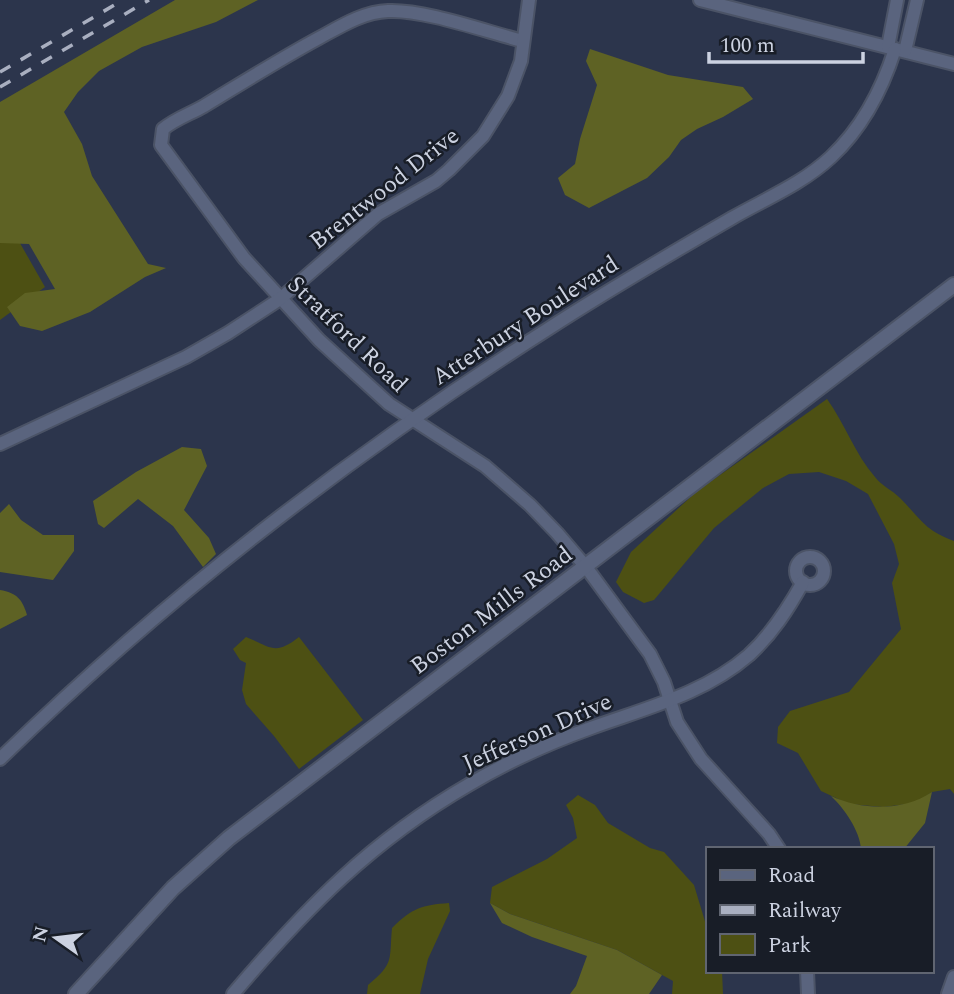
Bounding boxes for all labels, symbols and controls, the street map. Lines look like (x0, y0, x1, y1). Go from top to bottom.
scale bar (709, 21, 863, 65)
text: 100 m (720, 30, 775, 62)
street label: Brentwood Drive (302, 119, 467, 259)
street label: Atterbury Boulevard (425, 247, 626, 395)
street label: Stratford Road (279, 268, 416, 402)
street label: Boston Mills Road (403, 538, 581, 684)
street label: Jefferson Drive (457, 684, 618, 782)
legend (706, 847, 933, 973)
text: Road (768, 860, 815, 892)
text: Railway (768, 895, 842, 927)
north arrow (21, 903, 91, 973)
text: N (25, 923, 57, 945)
text: Park (768, 930, 812, 962)

